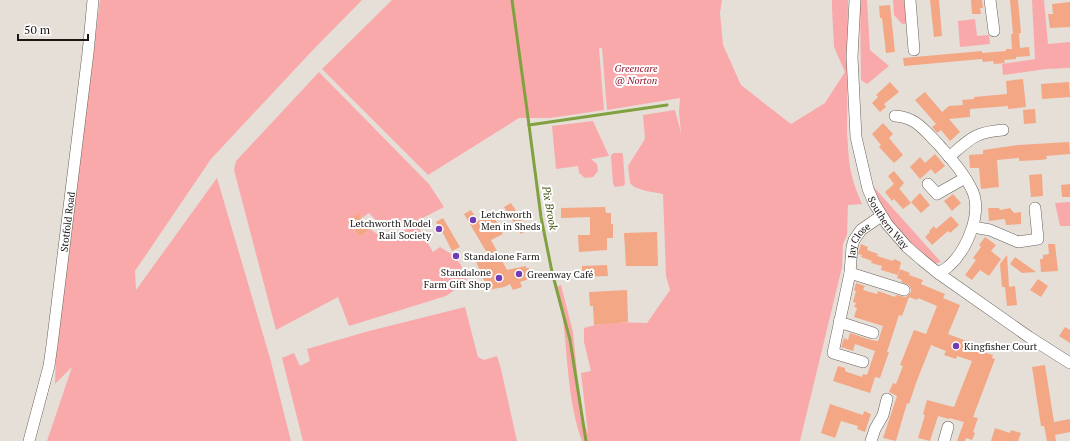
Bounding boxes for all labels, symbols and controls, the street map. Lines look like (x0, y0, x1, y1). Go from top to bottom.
scale bar (18, 16, 88, 42)
text: 50 m (24, 22, 51, 37)
park label: Greencare @ Norton (614, 62, 658, 87)
water label: Pix Brook (539, 184, 561, 232)
street label: Stotfold Road (58, 191, 78, 253)
street label: Southern Way (865, 194, 912, 252)
place label: Letchworth Men in Sheds (481, 208, 541, 233)
marker: Letchworth Men in Sheds (468, 215, 478, 225)
place label: Letchworth Model Rail Society (350, 217, 432, 242)
street label: Jay Close (845, 220, 873, 259)
marker: Letchworth Model Rail Society (434, 224, 444, 234)
place label: Standalone Farm (464, 250, 540, 263)
marker: Standalone Farm (451, 251, 461, 261)
place label: Standalone Farm Gift Shop (424, 266, 491, 291)
place label: Greenway Café (527, 268, 593, 281)
marker: Greenway Café (514, 269, 524, 279)
marker: Standalone Farm Gift Shop (494, 273, 504, 283)
place label: Kingfisher Court (964, 340, 1037, 353)
marker: Kingfisher Court (951, 341, 961, 351)

